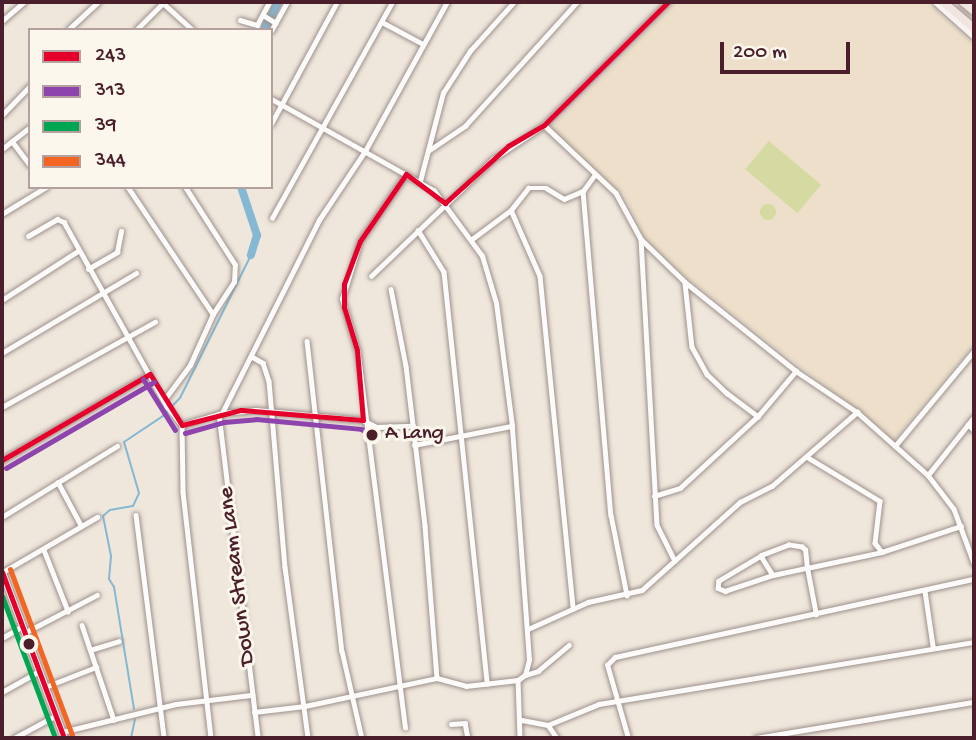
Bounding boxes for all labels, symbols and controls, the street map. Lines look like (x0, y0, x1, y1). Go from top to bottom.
legend (28, 28, 273, 189)
scale bar (724, 28, 853, 72)
text: 200 m (733, 41, 787, 66)
text: 243 (95, 44, 126, 69)
text: 313 (95, 79, 125, 104)
text: 39 (95, 114, 116, 139)
text: 344 (95, 149, 126, 174)
place label: A Lang (385, 422, 444, 448)
marker: A Lang (365, 428, 379, 442)
street label: Down Stream Lane (213, 485, 263, 667)
unlabelled marker (22, 637, 36, 651)

